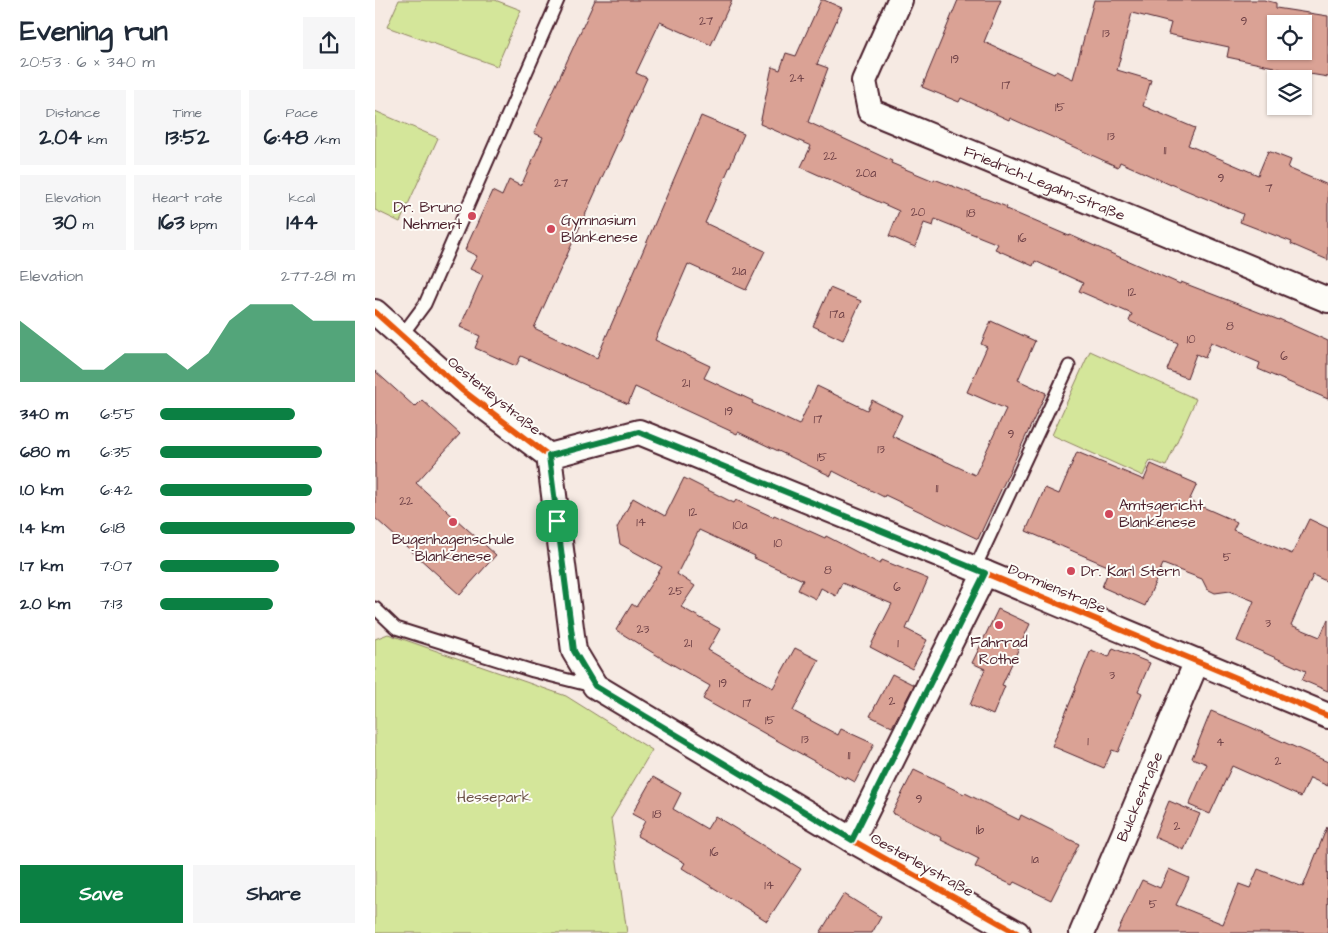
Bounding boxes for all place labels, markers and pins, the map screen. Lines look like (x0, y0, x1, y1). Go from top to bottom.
place label: Dr. Bruno Nehmert (393, 197, 463, 235)
marker: Dr. Bruno Nehmert (466, 210, 478, 222)
place label: Gymnasium Blankenese (561, 210, 638, 248)
marker: Gymnasium Blankenese (545, 223, 557, 235)
place label: Amtsgericht Blankenese (1119, 495, 1203, 533)
pin (536, 500, 578, 542)
marker: Amtsgericht Blankenese (1103, 508, 1115, 520)
marker: Bugenhagenschule Blankenese (447, 516, 459, 528)
place label: Bugenhagenschule Blankenese (392, 529, 514, 567)
place label: Dr. Karl Stern (1081, 561, 1181, 582)
marker: Dr. Karl Stern (1065, 565, 1077, 577)
marker: Fahrrad Rothe (993, 619, 1005, 631)
place label: Fahrrad Rothe (970, 632, 1028, 670)

